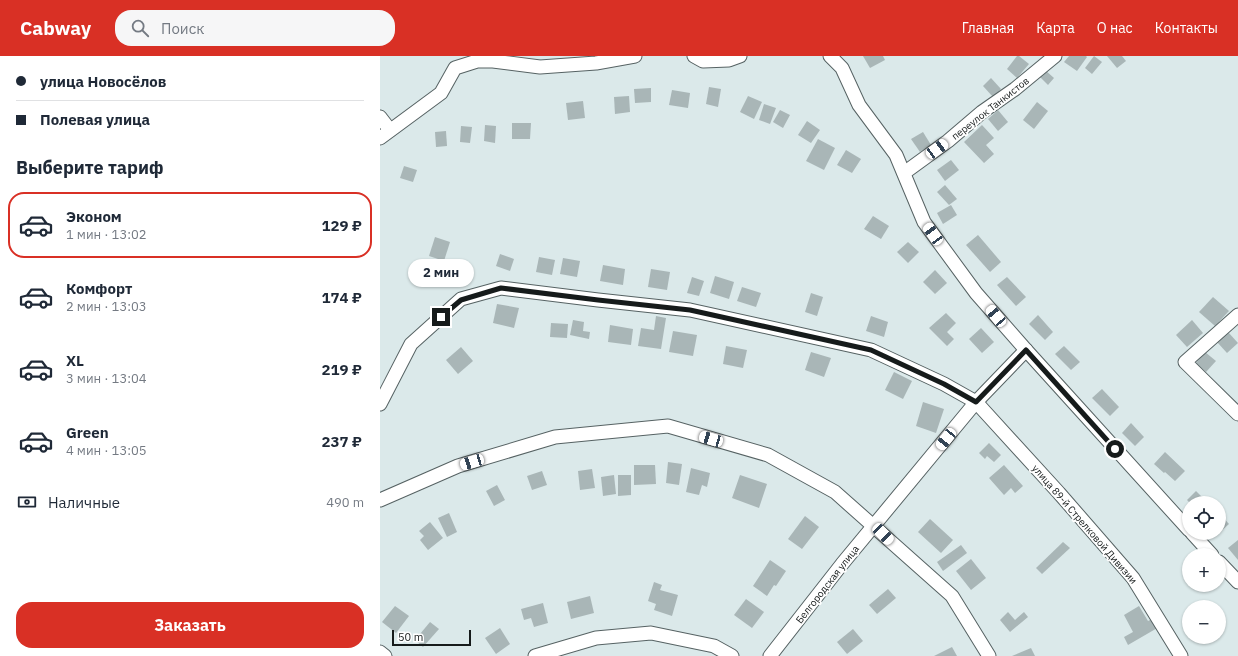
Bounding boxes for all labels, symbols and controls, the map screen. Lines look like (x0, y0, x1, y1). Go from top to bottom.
search box (115, 10, 395, 46)
text: Cabway (20, 16, 91, 40)
icon: search (129, 17, 151, 39)
text: Поиск (161, 19, 204, 38)
text: Главная (962, 19, 1014, 37)
text: Карта (1036, 19, 1075, 37)
text: О нас (1097, 19, 1133, 37)
text: Контакты (1155, 19, 1218, 37)
text: улица Новосёлов (40, 72, 166, 91)
street label: переулок Танкистов (949, 74, 1032, 143)
text: Полевая улица (40, 110, 150, 129)
car (924, 137, 950, 161)
text: Выберите тариф (16, 156, 163, 179)
icon: car (18, 207, 54, 243)
text: Эконом (66, 207, 122, 226)
text: 129 ₽ (322, 216, 362, 235)
car (921, 221, 945, 247)
text: 1 мин · 13:02 (66, 226, 147, 243)
callout: 2 мин (408, 259, 474, 287)
text: 2 мин (423, 264, 459, 281)
icon: car (18, 279, 54, 315)
text: Комфорт (66, 279, 132, 298)
text: 174 ₽ (322, 288, 362, 307)
text: 2 мин · 13:03 (66, 298, 147, 315)
car (984, 303, 1008, 329)
route end (432, 308, 450, 326)
icon: car (18, 351, 54, 387)
text: XL (66, 351, 84, 370)
text: 219 ₽ (322, 360, 362, 379)
text: 3 мин · 13:04 (66, 370, 147, 387)
icon: car (18, 423, 54, 459)
text: Green (66, 423, 109, 442)
car (934, 426, 958, 452)
car (698, 430, 724, 448)
text: 237 ₽ (322, 432, 362, 451)
route start (1106, 440, 1124, 458)
text: 4 мин · 13:05 (66, 442, 147, 459)
car (459, 453, 485, 471)
street label: улица 89-й Стрелковой Дивизии (1029, 462, 1140, 587)
icon: cash (16, 491, 38, 513)
text: Наличные (48, 493, 120, 512)
text: 490 m (326, 494, 364, 511)
map controls (1182, 496, 1226, 644)
button: locate (1182, 496, 1226, 540)
car (870, 521, 896, 547)
street label: Белгородская улица (793, 542, 862, 626)
button: + (1182, 548, 1226, 592)
button: − (1182, 600, 1226, 644)
button: Заказать (16, 602, 364, 648)
scale bar (392, 628, 471, 647)
text: 50 m (398, 630, 423, 644)

